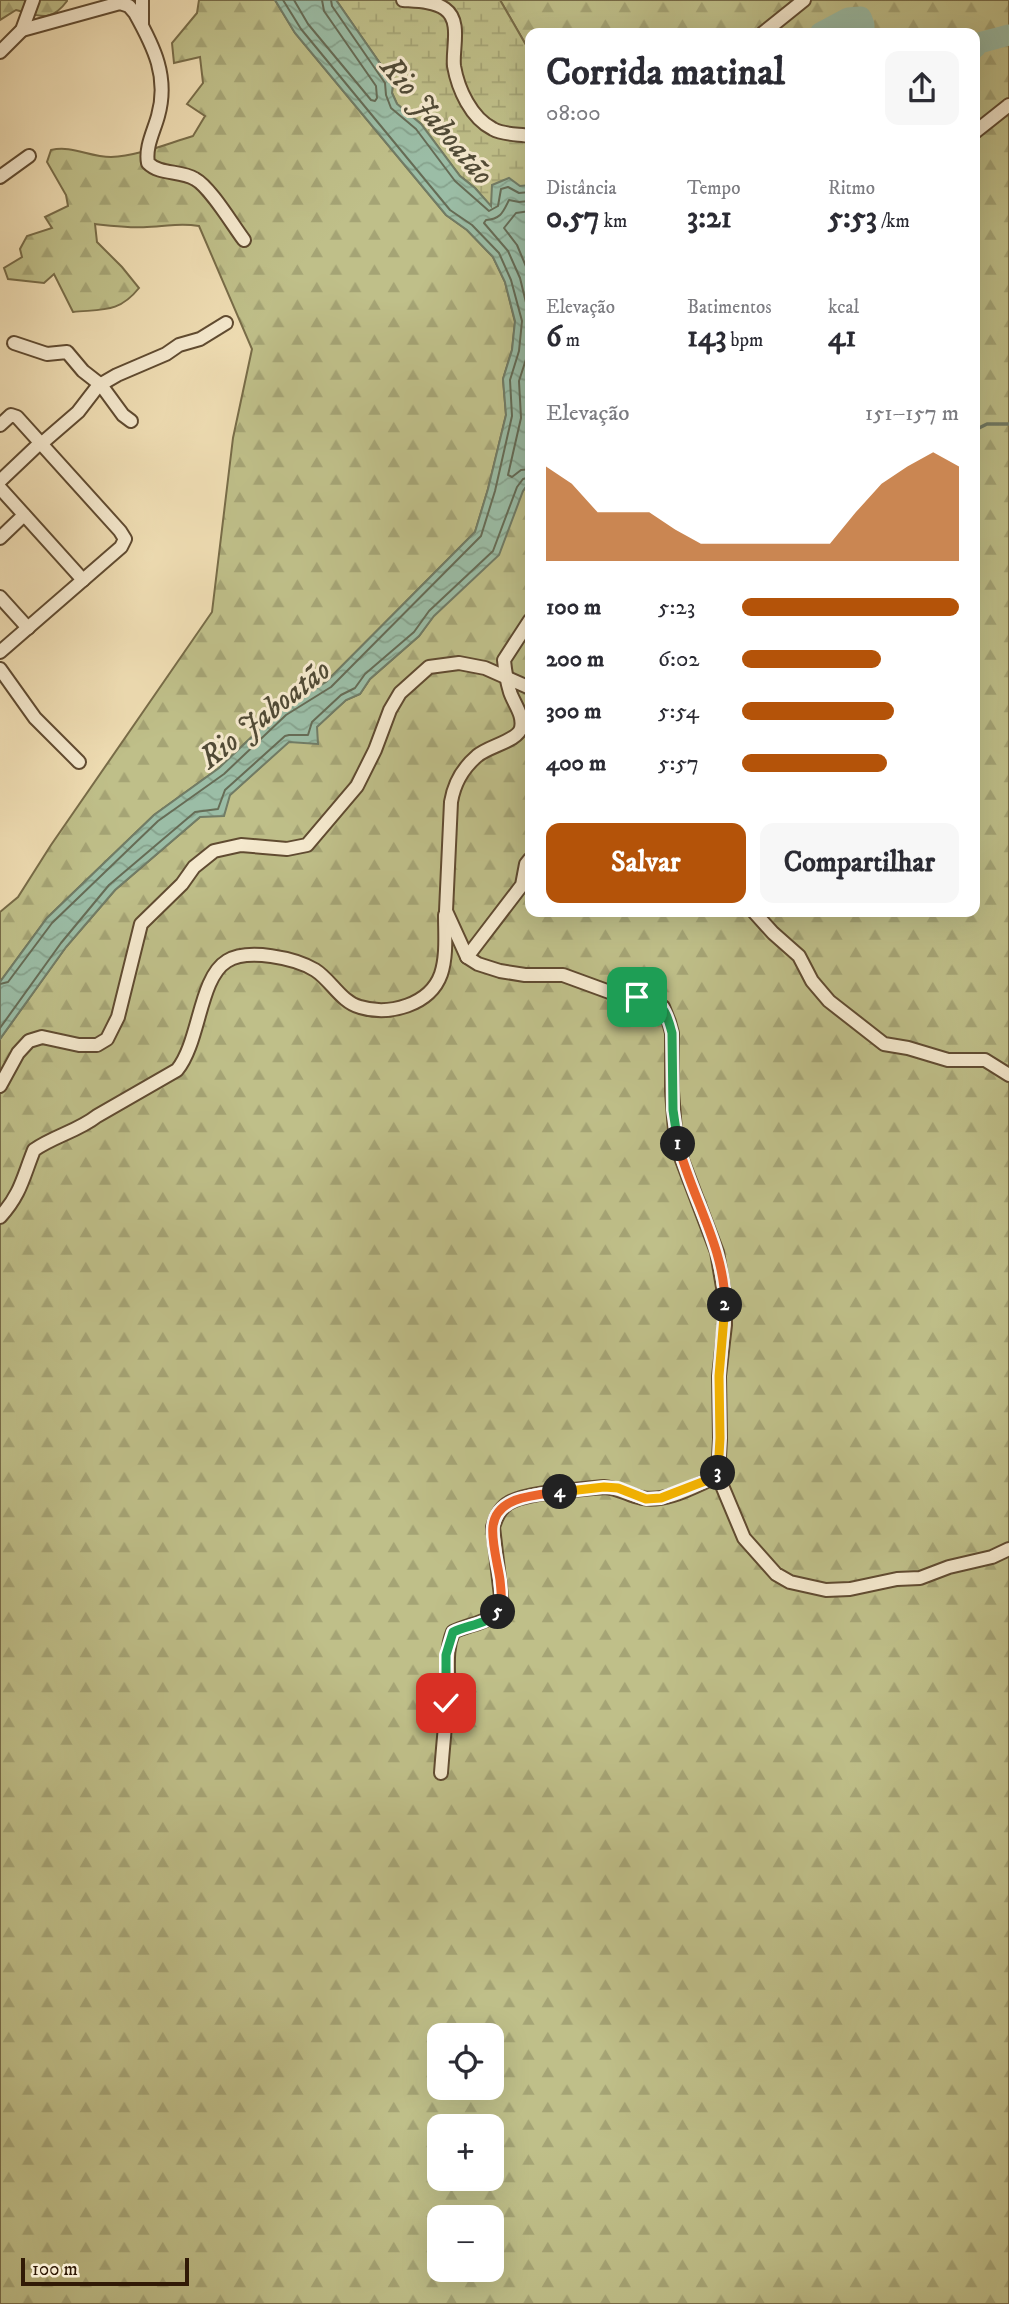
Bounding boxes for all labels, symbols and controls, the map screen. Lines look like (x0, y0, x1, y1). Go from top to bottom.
water label: Rio Jaboatão (370, 48, 502, 194)
text: Corrida matinal (546, 49, 785, 97)
button: share (885, 51, 959, 125)
text: 08:00 (546, 99, 601, 128)
text: Distância (546, 177, 617, 200)
text: Tempo (687, 177, 740, 200)
text: Ritmo (828, 177, 875, 200)
text: 0.57 (546, 200, 600, 237)
text: 3:21 (687, 200, 732, 237)
text: 5:53 (828, 200, 877, 237)
text: km (600, 210, 627, 233)
text: /km (877, 210, 910, 233)
text: Elevação (546, 296, 615, 319)
text: Batimentos (687, 296, 772, 319)
text: kcal (828, 296, 859, 319)
text: 6 (546, 319, 562, 356)
text: 143 (687, 319, 726, 356)
text: 41 (828, 319, 856, 356)
text: m (562, 329, 580, 352)
text: bpm (726, 329, 763, 352)
text: Elevação (546, 399, 629, 428)
text: 151–157 m (865, 399, 959, 428)
text: 100 m (546, 593, 601, 622)
text: 5:23 (658, 593, 695, 622)
text: 200 m (546, 645, 604, 674)
text: 6:02 (658, 645, 700, 674)
water label: Rio Jaboatão (190, 650, 339, 779)
text: 300 m (546, 697, 602, 726)
text: 5:54 (658, 697, 699, 726)
text: 400 m (546, 749, 606, 778)
text: 5:57 (658, 749, 699, 778)
button: Salvar (546, 823, 746, 903)
button: Compartilhar (760, 823, 959, 903)
pin (607, 967, 667, 1027)
icon: arrive (618, 978, 656, 1016)
pin: 1 (660, 1126, 696, 1162)
text: 1 (674, 1132, 681, 1155)
pin: 2 (708, 1288, 742, 1322)
text: 2 (720, 1293, 729, 1316)
pin: 3 (700, 1456, 736, 1490)
text: 3 (714, 1461, 721, 1484)
pin: 4 (542, 1474, 578, 1510)
text: 4 (554, 1480, 565, 1503)
pin: 5 (480, 1594, 516, 1630)
text: 5 (493, 1600, 502, 1623)
pin (416, 1673, 476, 1733)
icon: check (427, 1684, 465, 1722)
map controls (427, 2023, 504, 2282)
button: locate (427, 2023, 504, 2100)
button: + (427, 2114, 504, 2191)
button: − (427, 2205, 504, 2282)
scale bar (21, 2255, 189, 2287)
text: 100 m (32, 2258, 78, 2281)

